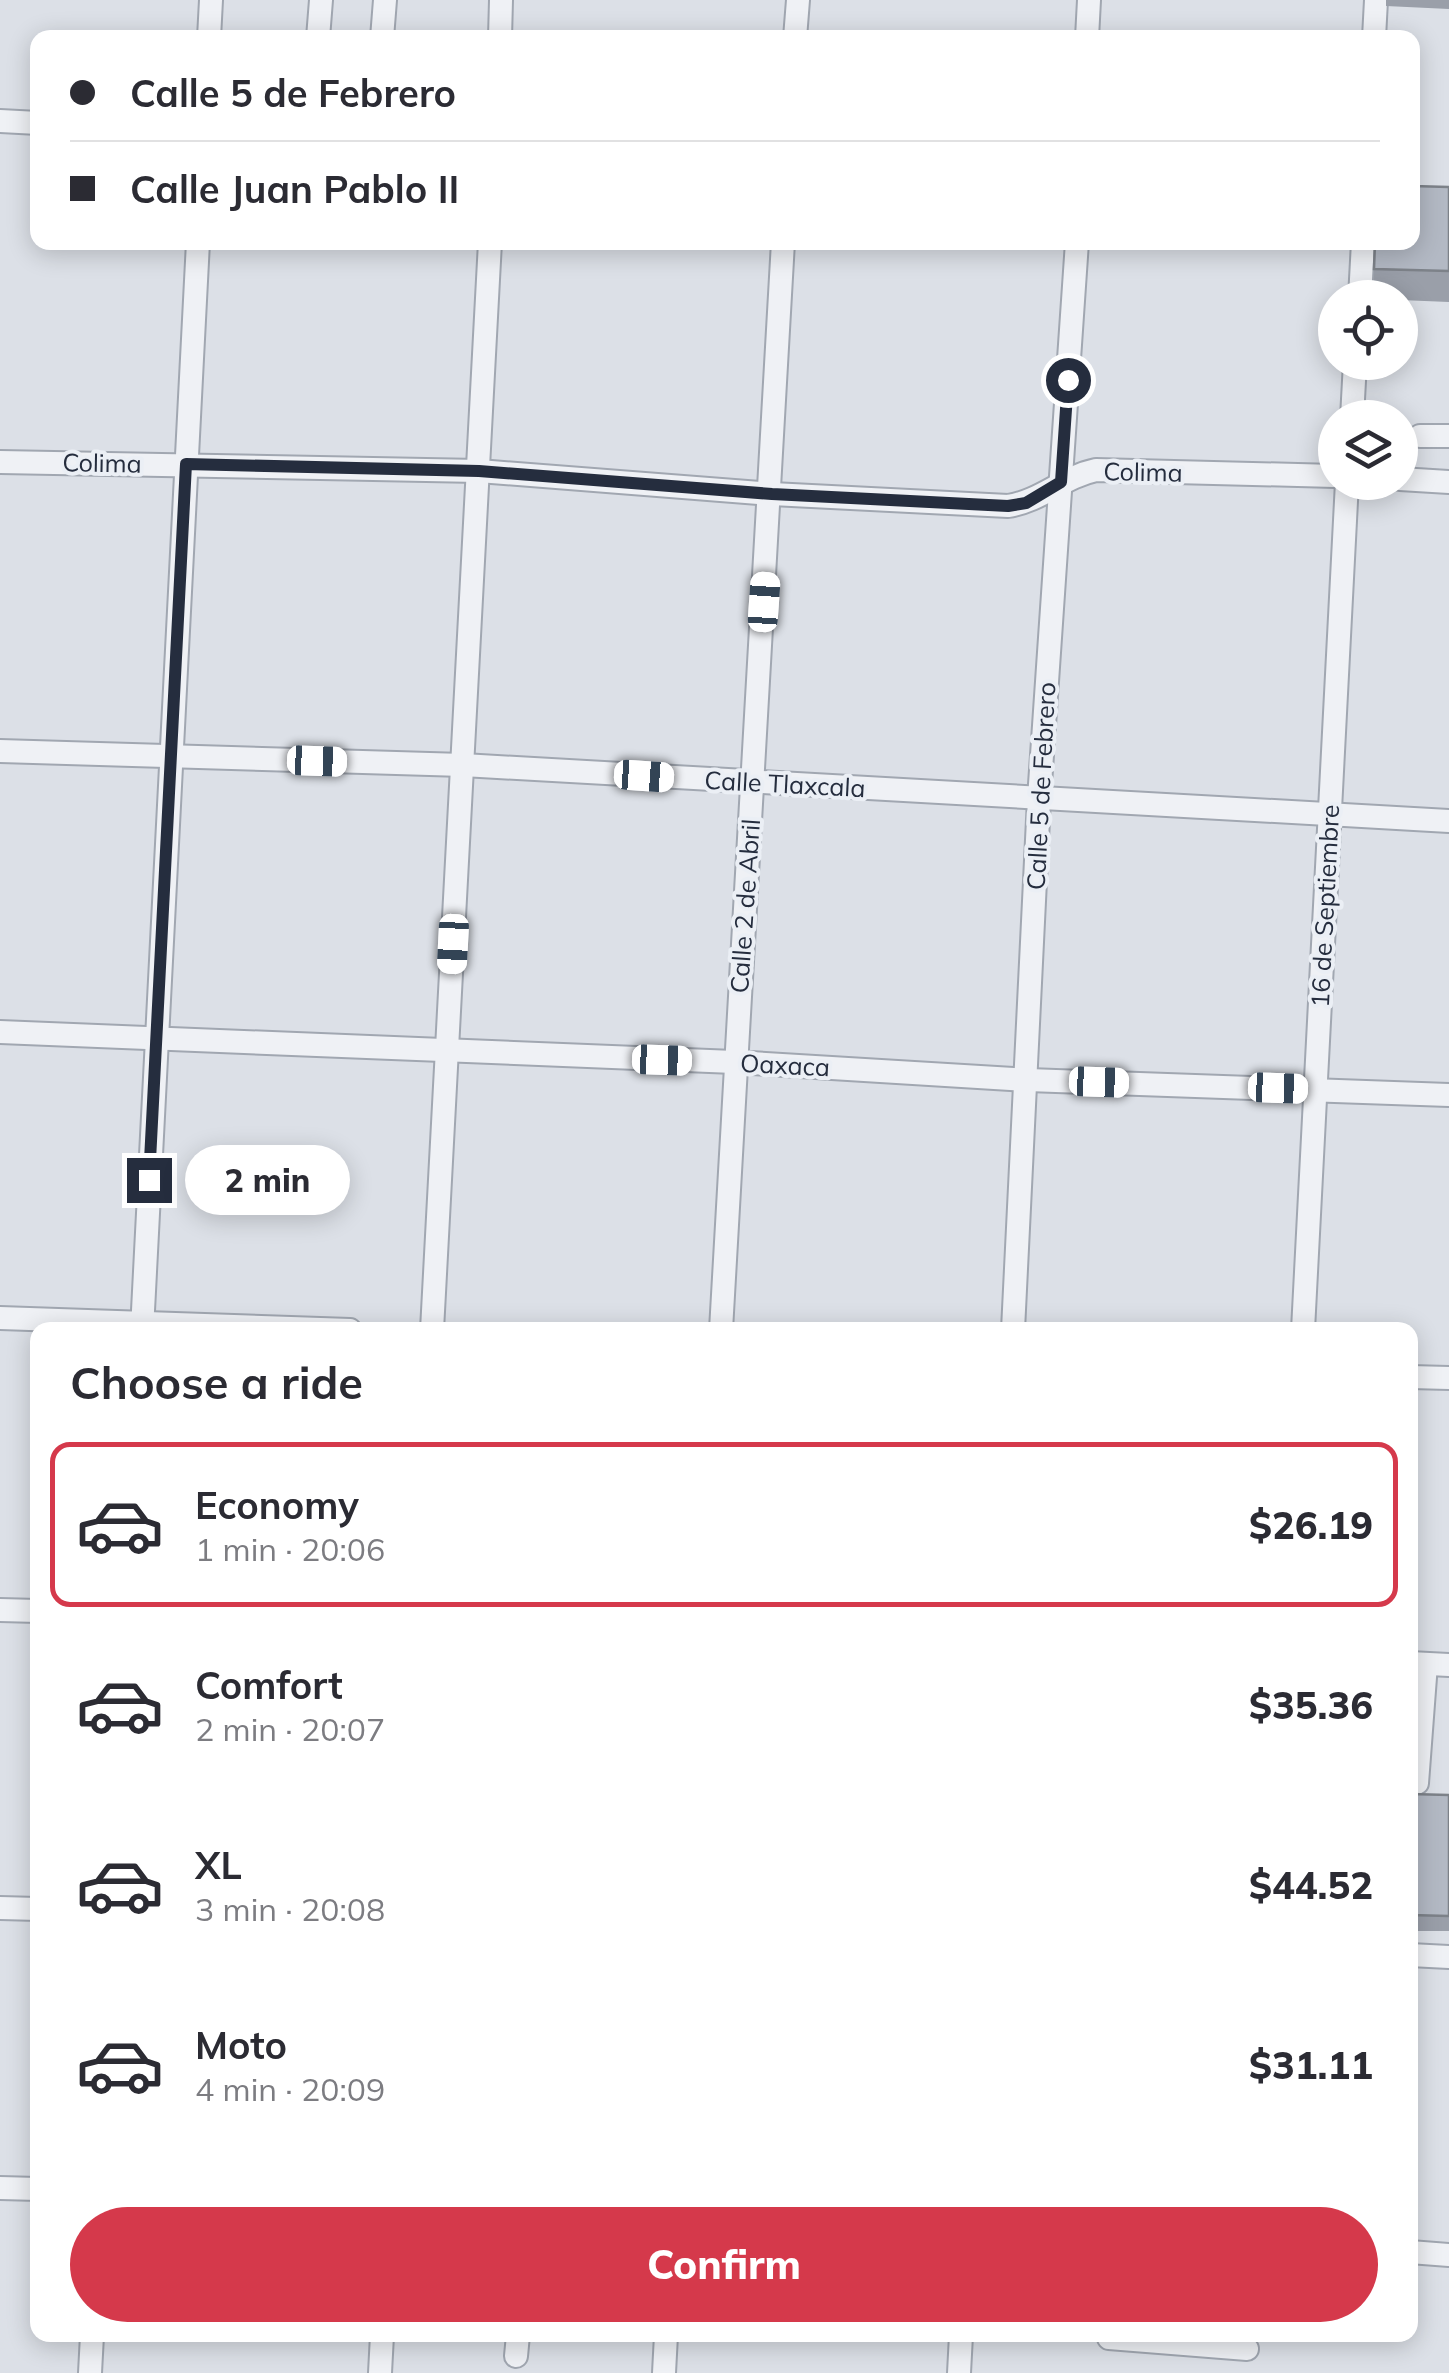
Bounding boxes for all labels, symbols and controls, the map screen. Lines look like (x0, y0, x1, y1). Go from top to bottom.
text: Calle 5 de Febrero (130, 69, 456, 117)
text: Calle Juan Pablo II (130, 165, 459, 213)
map controls (1318, 280, 1418, 500)
button: locate (1318, 280, 1418, 380)
route start (1046, 358, 1091, 403)
button: layers (1318, 400, 1418, 500)
street label: Colima (62, 446, 142, 479)
street label: Colima (1103, 455, 1183, 488)
car (747, 571, 781, 633)
street label: Calle 5 de Febrero (1020, 681, 1061, 891)
car (286, 745, 348, 777)
car (613, 759, 675, 793)
street label: Calle Tlaxcala (704, 764, 866, 803)
street label: 16 de Septiembre (1304, 804, 1345, 1008)
street label: Calle 2 de Abril (723, 818, 766, 994)
car (436, 913, 470, 975)
car (631, 1044, 693, 1076)
street label: Oaxaca (739, 1047, 831, 1082)
car (1068, 1066, 1130, 1098)
car (1247, 1072, 1309, 1104)
callout: 2 min (184, 1145, 349, 1215)
route end (127, 1158, 172, 1203)
text: 2 min (225, 1160, 310, 1200)
text: Choose a ride (70, 1354, 363, 1410)
icon: car (75, 1480, 165, 1570)
text: Economy (195, 1481, 359, 1529)
text: $26.19 (1249, 1501, 1373, 1549)
text: 1 min · 20:06 (195, 1529, 385, 1569)
icon: car (75, 1660, 165, 1750)
text: Comfort (195, 1661, 343, 1709)
text: $35.36 (1249, 1681, 1373, 1729)
text: 2 min · 20:07 (195, 1709, 385, 1749)
icon: car (75, 1840, 165, 1930)
text: XL (195, 1841, 242, 1889)
text: $44.52 (1249, 1861, 1373, 1909)
text: 3 min · 20:08 (195, 1889, 385, 1929)
icon: car (75, 2020, 165, 2110)
text: Moto (195, 2021, 287, 2069)
text: $31.11 (1249, 2041, 1373, 2089)
text: 4 min · 20:09 (195, 2069, 385, 2109)
button: Confirm (70, 2207, 1378, 2322)

